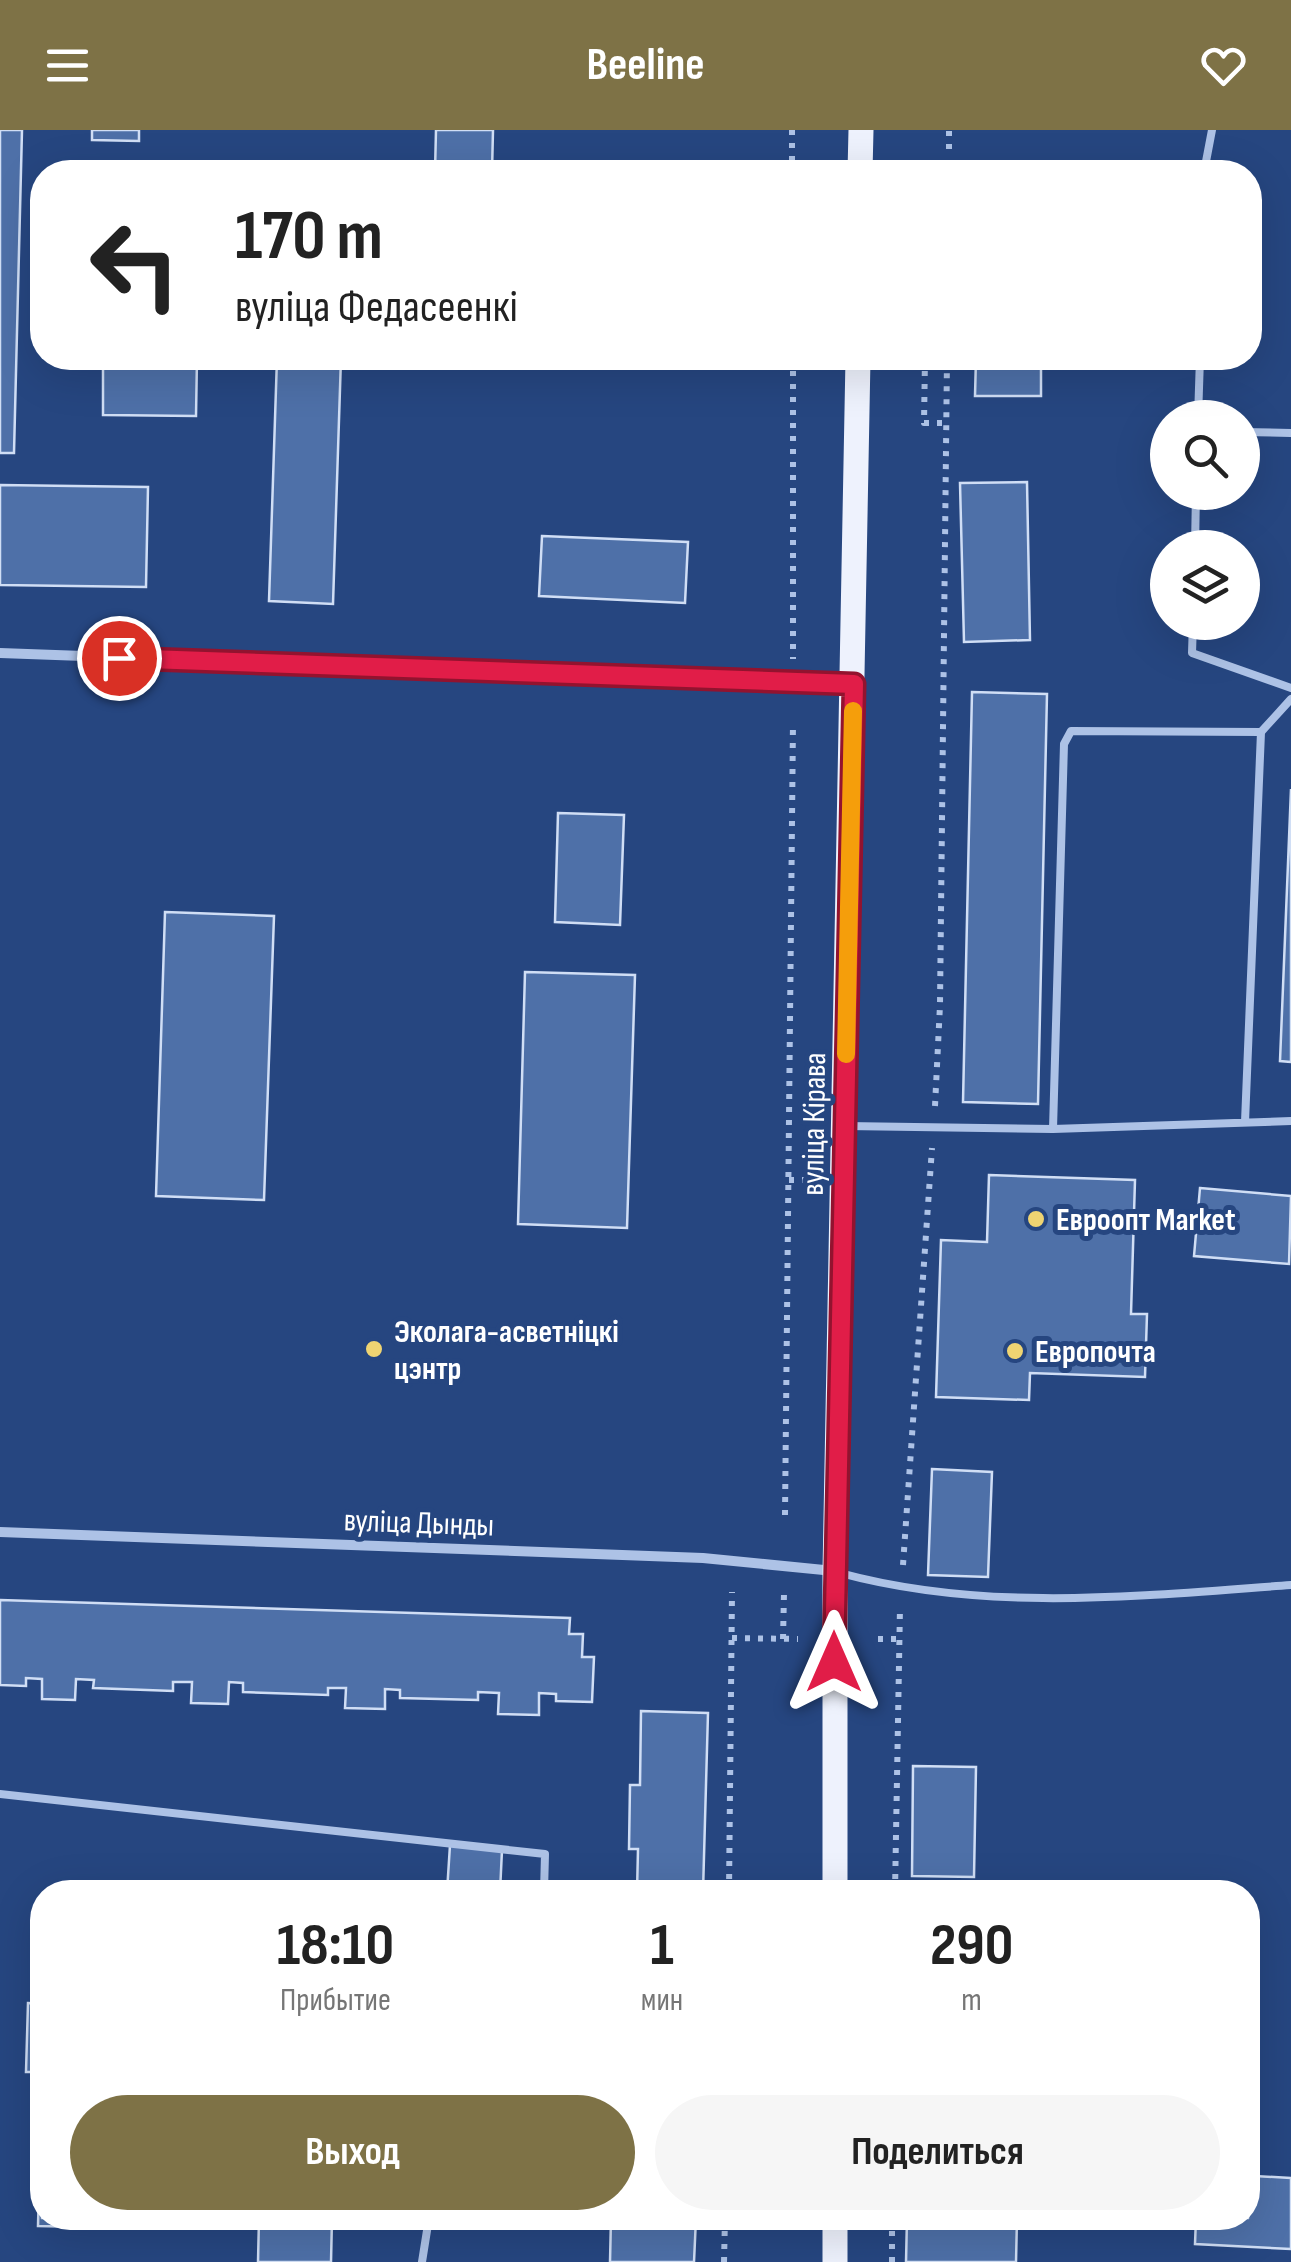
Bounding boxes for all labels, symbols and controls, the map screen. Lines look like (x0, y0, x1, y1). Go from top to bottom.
icon: menu (40, 38, 95, 93)
text: Beeline (587, 38, 704, 93)
icon: heart (1196, 38, 1251, 93)
text: 170 m (235, 195, 383, 279)
icon: left (70, 200, 200, 330)
text: вуліца Федасеенкі (235, 280, 518, 335)
map controls (1150, 400, 1260, 640)
button: search (1150, 400, 1260, 510)
button: layers (1150, 530, 1260, 640)
pin (77, 616, 162, 701)
icon: arrive (92, 631, 147, 686)
street label: вуліца Кірава (794, 1052, 835, 1196)
place label: Евроопт Market (1056, 1201, 1236, 1240)
marker: Евроопт Market (1025, 1208, 1047, 1230)
place label: Эколага-асветніцкі цэнтр (394, 1313, 619, 1389)
place label: Европочта (1035, 1333, 1156, 1372)
marker: Эколага-асветніцкі цэнтр (363, 1338, 385, 1360)
marker: Европочта (1004, 1340, 1026, 1362)
street label: вуліца Дынды (343, 1501, 495, 1546)
position arrow (782, 1610, 886, 1714)
text: 18:10 (277, 1910, 394, 1982)
text: 1 (650, 1910, 674, 1982)
text: 290 (930, 1910, 1013, 1982)
text: Прибытие (280, 1981, 391, 2020)
text: мин (641, 1981, 683, 2020)
text: m (961, 1981, 982, 2020)
button: Выход (70, 2095, 635, 2210)
button: Поделиться (655, 2095, 1220, 2210)

